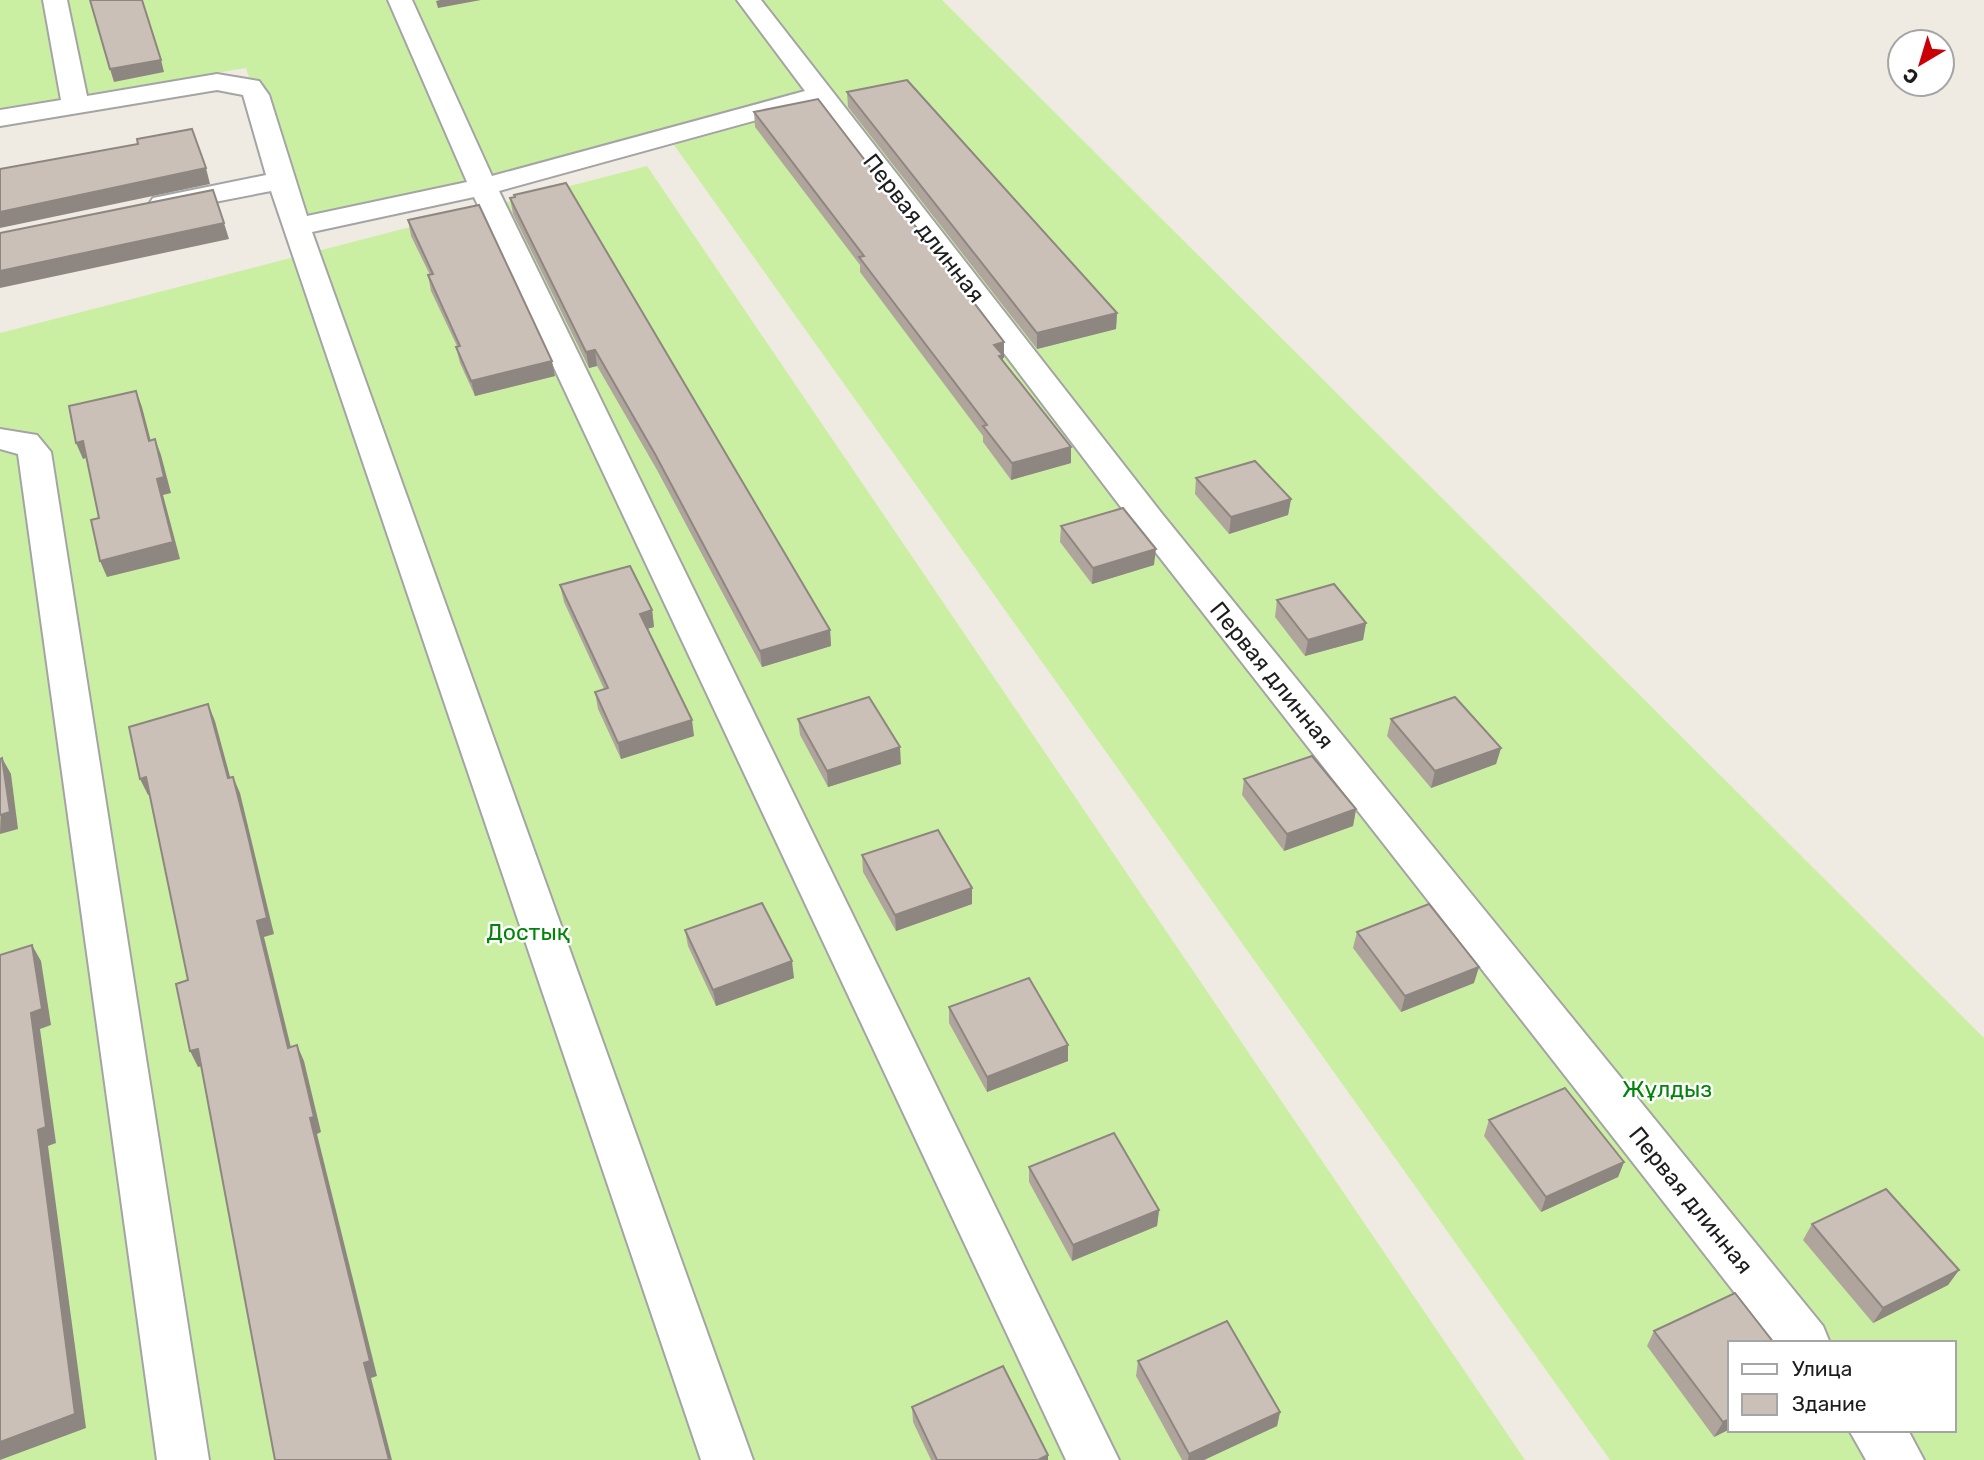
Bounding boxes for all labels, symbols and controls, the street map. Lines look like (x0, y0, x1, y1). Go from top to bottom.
north arrow (1886, 28, 1956, 98)
text: С (1899, 63, 1923, 89)
street label: Первая длинная (857, 148, 991, 308)
street label: Первая длинная (1204, 596, 1340, 754)
park label: Достық (486, 918, 570, 946)
park label: Жұлдыз (1622, 1075, 1712, 1103)
street label: Первая длинная (1623, 1121, 1759, 1279)
legend (1728, 1341, 1956, 1432)
text: Улица (1792, 1356, 1852, 1381)
text: Здание (1792, 1391, 1867, 1416)

